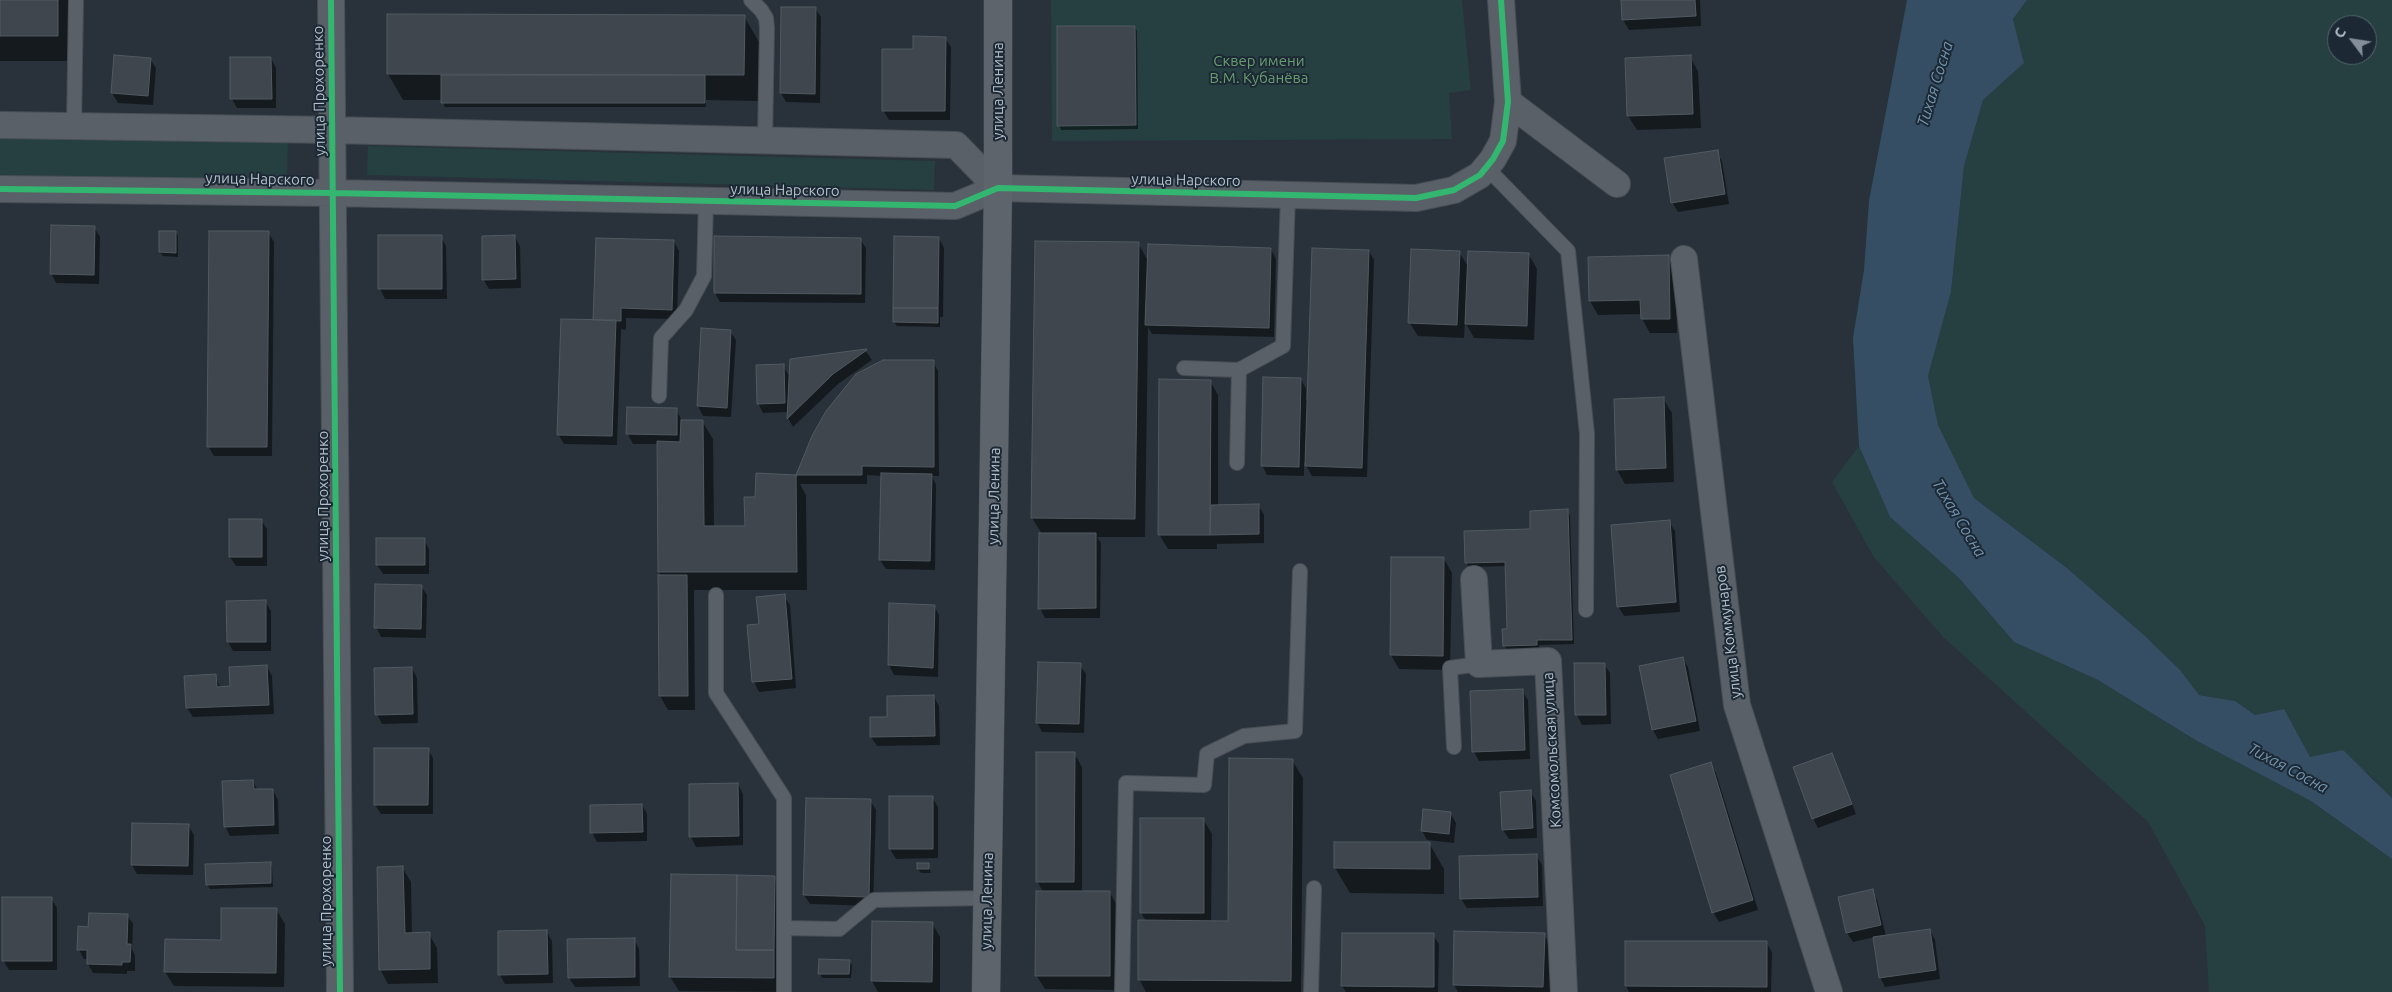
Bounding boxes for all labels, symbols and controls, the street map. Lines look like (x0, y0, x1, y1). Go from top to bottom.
north arrow (2327, 15, 2377, 65)
text: С (2331, 25, 2349, 41)
street label: улица Прохоренко (309, 26, 329, 156)
water label: Тихая Сосна (1913, 39, 1957, 129)
street label: улица Ленина (989, 42, 1007, 140)
park label: Сквер имени В.М. Кубанёва (1210, 52, 1308, 87)
street label: улица Нарского (205, 169, 315, 189)
street label: улица Нарского (1131, 170, 1241, 190)
street label: улица Нарского (730, 180, 840, 200)
street label: улица Прохоренко (314, 431, 332, 561)
street label: улица Ленина (984, 447, 1004, 545)
water label: Тихая Сосна (1928, 475, 1990, 561)
street label: улица Коммунаров (1711, 565, 1745, 699)
street label: Комсомольская улица (1539, 672, 1565, 828)
water label: Тихая Сосна (2245, 739, 2331, 797)
street label: улица Прохоренко (317, 836, 335, 966)
street label: улица Ленина (977, 852, 997, 950)

